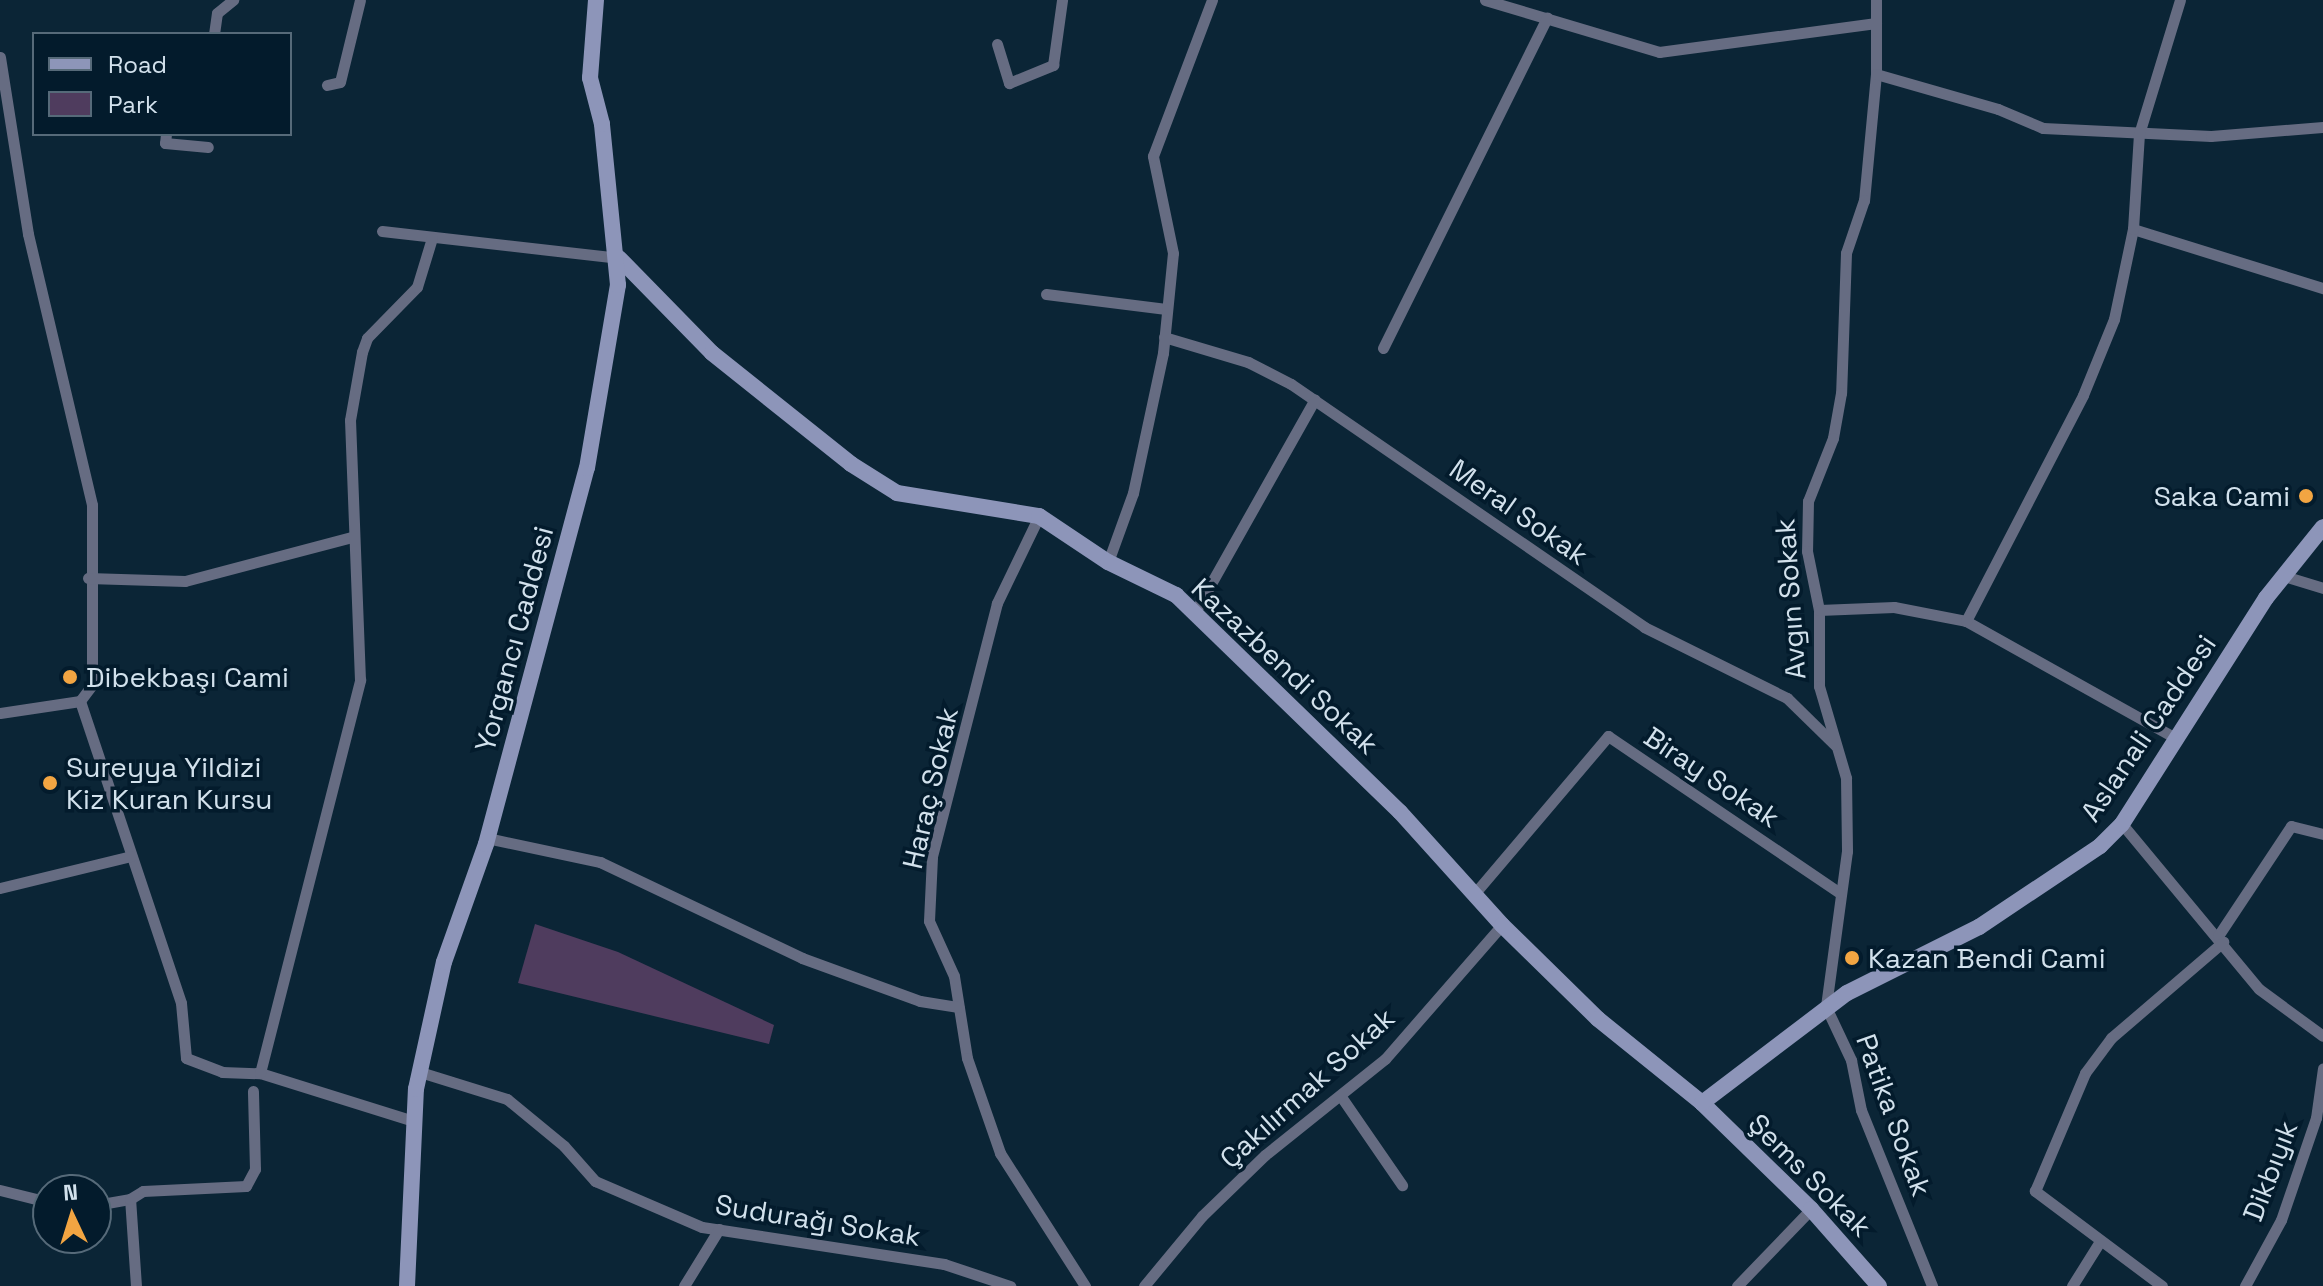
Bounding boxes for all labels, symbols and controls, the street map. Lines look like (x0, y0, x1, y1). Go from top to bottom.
legend (32, 32, 292, 136)
text: Road (108, 49, 167, 80)
text: Park (108, 89, 158, 120)
street label: Meral Sokak (1443, 452, 1595, 572)
place label: Saka Cami (2154, 479, 2290, 513)
marker: Saka Cami (2297, 487, 2315, 505)
street label: Avgın Sokak (1768, 517, 1812, 681)
street label: Yorgancı Caddesi (468, 523, 560, 755)
street label: Kazazbendi Sokak (1185, 571, 1385, 761)
street label: Aslanali Caddesi (2073, 628, 2223, 828)
place label: Dibekbaşı Cami (86, 660, 289, 694)
marker: Dibekbaşı Cami (61, 668, 79, 686)
street label: Haraç Sokak (895, 704, 965, 872)
street label: Biray Sokak (1638, 719, 1786, 835)
place label: Sureyya Yildizi Kiz Kuran Kursu (66, 750, 272, 816)
marker: Sureyya Yildizi Kiz Kuran Kursu (41, 774, 59, 792)
place label: Kazan Bendi Cami (1868, 941, 2106, 975)
marker: Kazan Bendi Cami (1843, 949, 1861, 967)
street label: Çakılırmak Sokak (1213, 1001, 1401, 1175)
street label: Patika Sokak (1849, 1029, 1939, 1201)
street label: Şems Sokak (1741, 1106, 1879, 1244)
street label: Dikbıyık (2236, 1116, 2304, 1226)
north arrow (32, 1174, 112, 1254)
text: N (62, 1178, 79, 1207)
street label: Sudurağı Sokak (713, 1187, 923, 1253)

